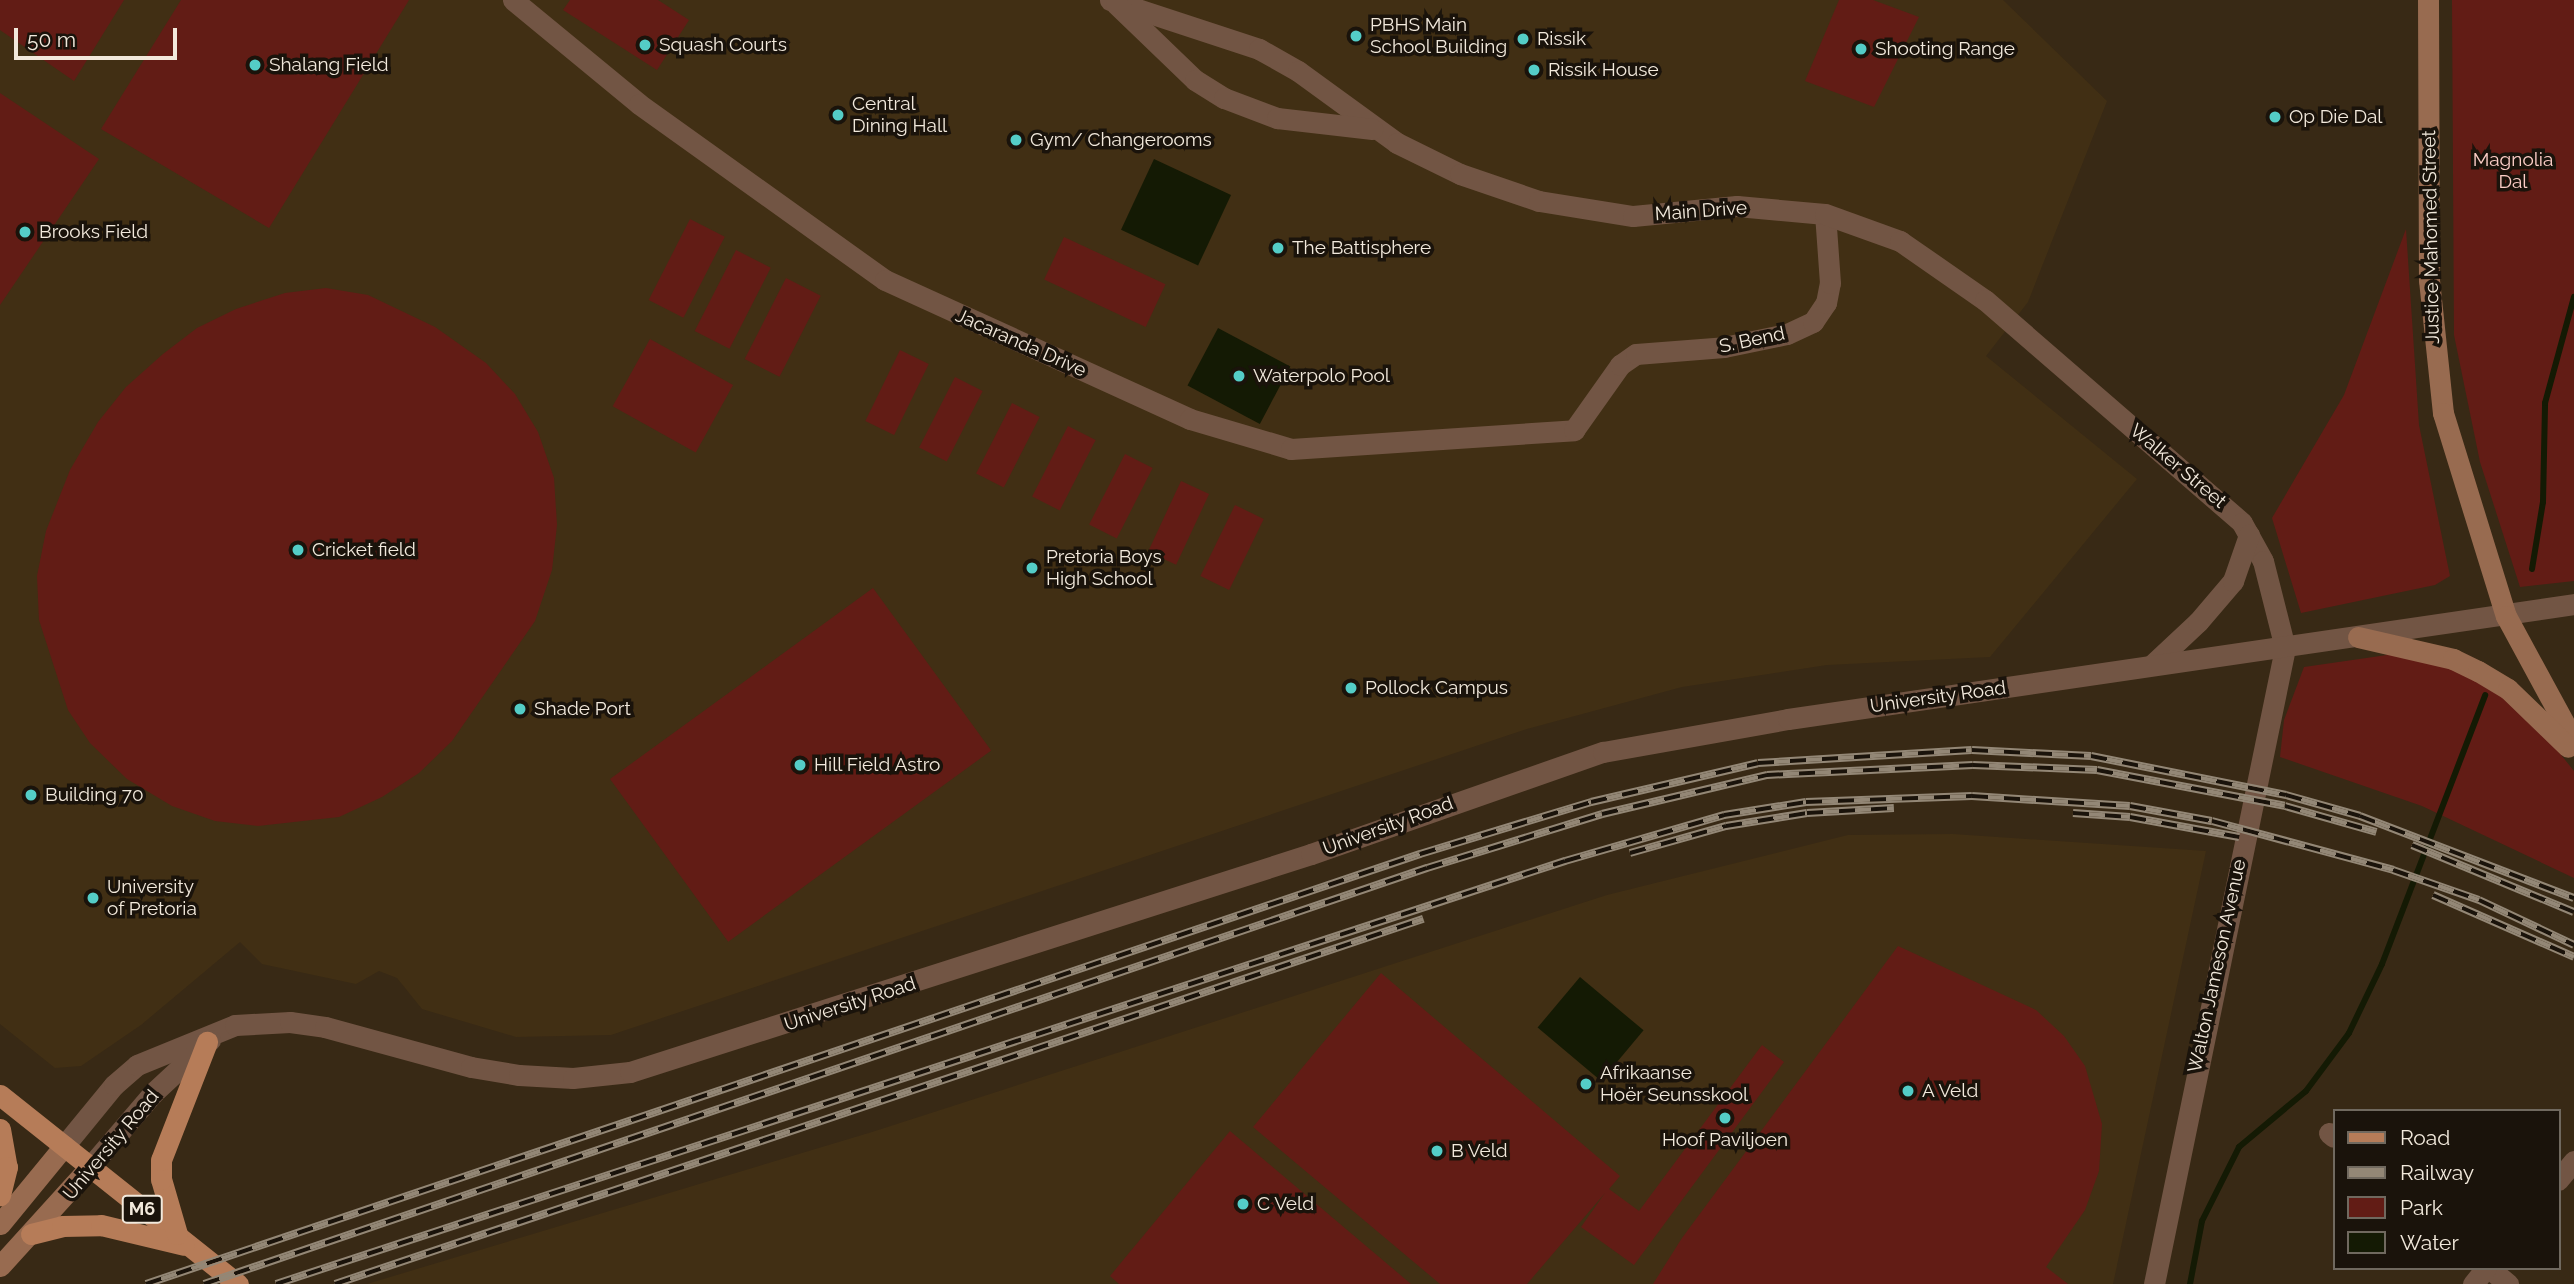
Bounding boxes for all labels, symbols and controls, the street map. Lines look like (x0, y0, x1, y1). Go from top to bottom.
scale bar (18, 14, 180, 58)
place label: PBHS Main School Building (1370, 14, 1508, 58)
text: 50 m (27, 27, 76, 52)
marker: PBHS Main School Building (1348, 28, 1364, 44)
place label: Rissik (1537, 28, 1586, 50)
marker: Rissik (1515, 31, 1531, 47)
place label: Squash Courts (659, 34, 787, 56)
marker: Squash Courts (637, 37, 653, 53)
place label: Shooting Range (1875, 38, 2015, 60)
marker: Shooting Range (1853, 41, 1869, 57)
place label: Shalang Field (269, 54, 389, 76)
marker: Shalang Field (247, 57, 263, 73)
place label: Rissik House (1548, 59, 1659, 81)
marker: Rissik House (1526, 62, 1542, 78)
place label: Central Dining Hall (852, 93, 947, 137)
place label: Op Die Dal (2289, 106, 2383, 128)
marker: Central Dining Hall (830, 107, 846, 123)
marker: Op Die Dal (2267, 109, 2283, 125)
place label: Gym/ Changerooms (1030, 129, 1212, 151)
street label: Justice Mahomed Street (2418, 130, 2444, 344)
marker: Gym/ Changerooms (1008, 132, 1024, 148)
park label: Magnolia Dal (2473, 149, 2553, 193)
street label: Main Drive (1654, 196, 1748, 226)
place label: Brooks Field (39, 221, 148, 243)
marker: Brooks Field (17, 224, 33, 240)
place label: The Battisphere (1292, 237, 1431, 259)
marker: The Battisphere (1270, 240, 1286, 256)
street label: Jacaranda Drive (952, 304, 1090, 382)
street label: S. Bend (1717, 322, 1787, 358)
place label: Waterpolo Pool (1253, 365, 1390, 387)
marker: Waterpolo Pool (1231, 368, 1247, 384)
street label: Walker Street (2125, 419, 2231, 513)
place label: Cricket field (312, 539, 416, 561)
marker: Cricket field (290, 542, 306, 558)
place label: Pretoria Boys High School (1046, 546, 1162, 590)
marker: Pretoria Boys High School (1024, 560, 1040, 576)
street label: University Road (1868, 676, 2008, 718)
place label: Pollock Campus (1365, 677, 1508, 699)
marker: Pollock Campus (1343, 680, 1359, 696)
place label: Shade Port (534, 698, 631, 720)
marker: Shade Port (512, 701, 528, 717)
place label: Hill Field Astro (814, 754, 942, 776)
marker: Hill Field Astro (792, 757, 808, 773)
place label: Building 70 (45, 784, 144, 806)
marker: Building 70 (23, 787, 39, 803)
street label: University Road (1320, 792, 1456, 860)
street label: Walton Jameson Avenue (2183, 857, 2251, 1075)
place label: University of Pretoria (107, 876, 197, 920)
marker: University of Pretoria (85, 890, 101, 906)
street label: University Road (781, 972, 919, 1036)
place label: Afrikaanse Hoër Seunsskool (1600, 1062, 1749, 1106)
marker: Afrikaanse Hoër Seunsskool (1578, 1076, 1594, 1092)
place label: A Veld (1922, 1080, 1979, 1102)
marker: A Veld (1900, 1083, 1916, 1099)
street label: University Road (58, 1085, 164, 1205)
legend (2332, 1109, 2560, 1270)
marker: Hoof Paviljoen (1717, 1110, 1733, 1126)
text: Road (2400, 1125, 2450, 1150)
place label: Hoof Paviljoen (1662, 1129, 1788, 1151)
place label: B Veld (1451, 1140, 1508, 1162)
marker: B Veld (1429, 1143, 1445, 1159)
text: Railway (2400, 1160, 2474, 1185)
place label: C Veld (1257, 1193, 1315, 1215)
road number: M6 (121, 1194, 163, 1224)
text: Park (2400, 1195, 2443, 1220)
marker: C Veld (1235, 1196, 1251, 1212)
text: Water (2400, 1230, 2459, 1255)

